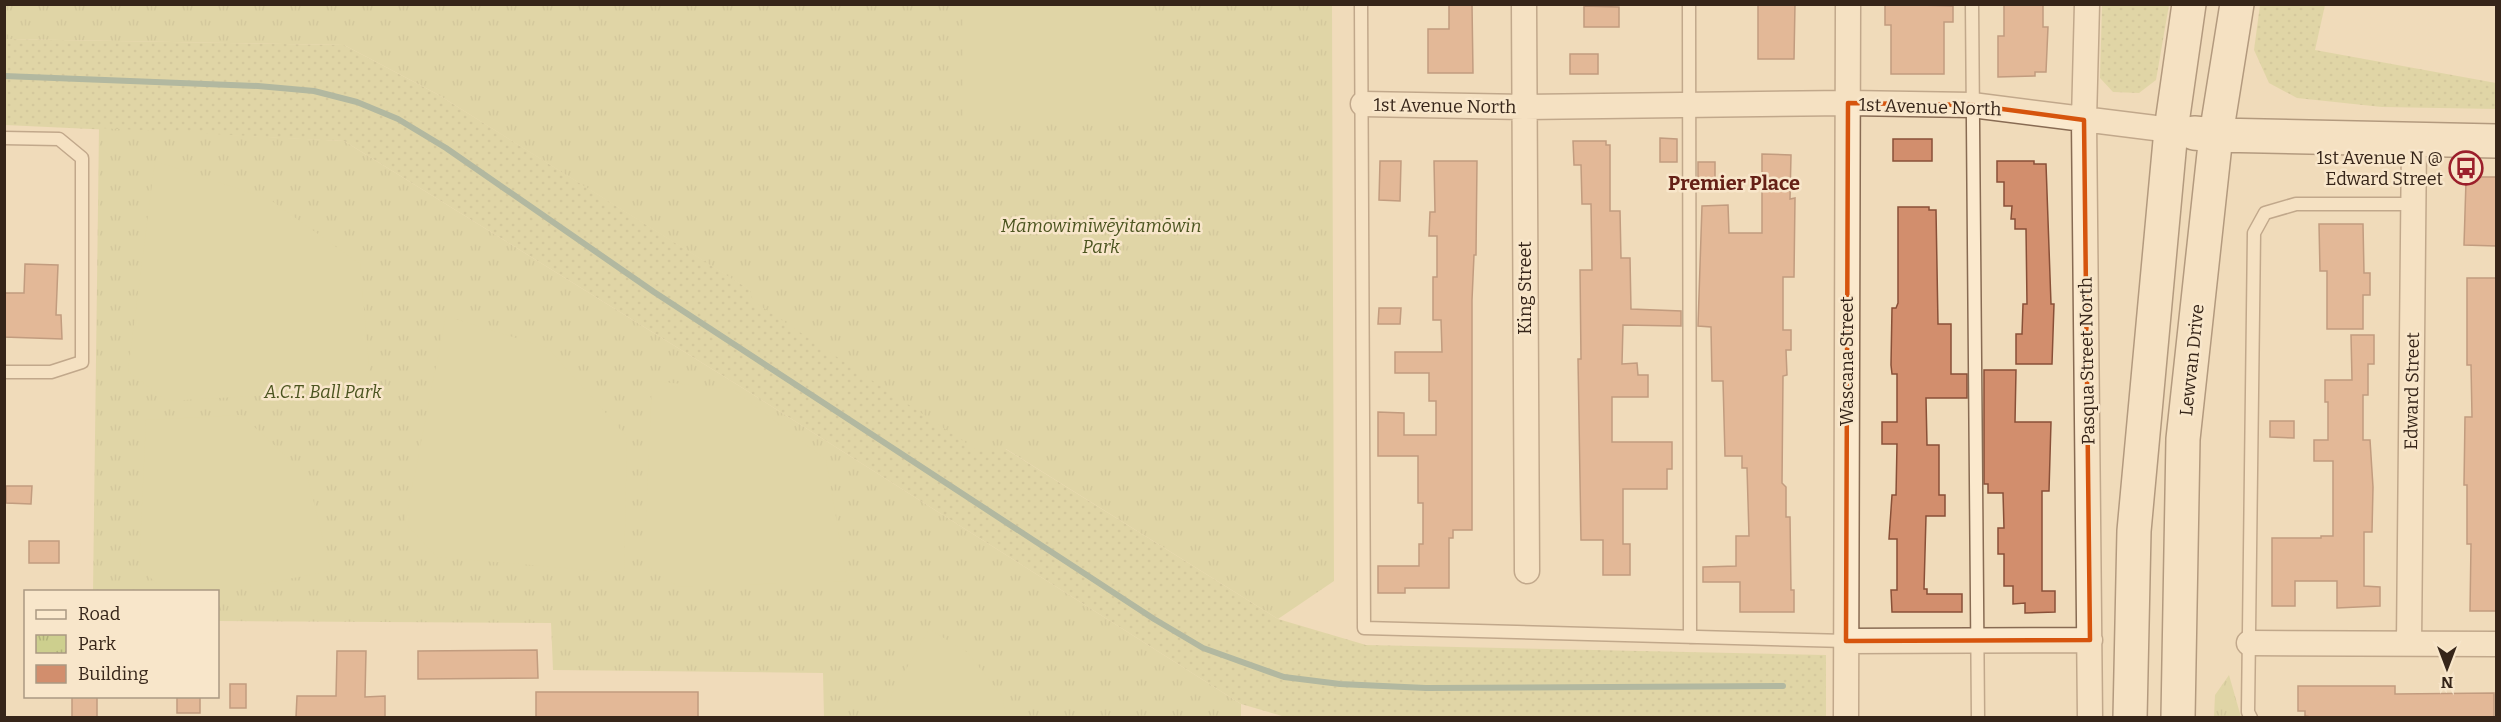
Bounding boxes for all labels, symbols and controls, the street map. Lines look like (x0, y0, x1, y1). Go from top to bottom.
street label: 1st Avenue North (1373, 94, 1517, 118)
street label: 1st Avenue North (1858, 94, 2002, 120)
place label: 1st Avenue N @ Edward Street (2317, 147, 2443, 190)
bus stop icon: 1st Avenue N @ Edward Street (2448, 150, 2484, 186)
district label: Premier Place (1668, 171, 1800, 195)
park label: Māmowimīwēyitamōwin Park (1001, 215, 1201, 258)
street label: King Street (1514, 241, 1536, 335)
street label: Pasqua Street North (2075, 277, 2099, 445)
street label: Wascana Street (1836, 296, 1858, 426)
street label: Lewvan Drive (2175, 303, 2209, 417)
street label: Edward Street (2400, 331, 2424, 450)
park label: A.C.T. Ball Park (263, 381, 382, 403)
legend (24, 590, 219, 698)
text: Road (78, 603, 121, 625)
text: Park (78, 633, 117, 655)
north arrow (2417, 638, 2477, 698)
text: Building (78, 663, 149, 685)
text: N (2441, 673, 2453, 692)

